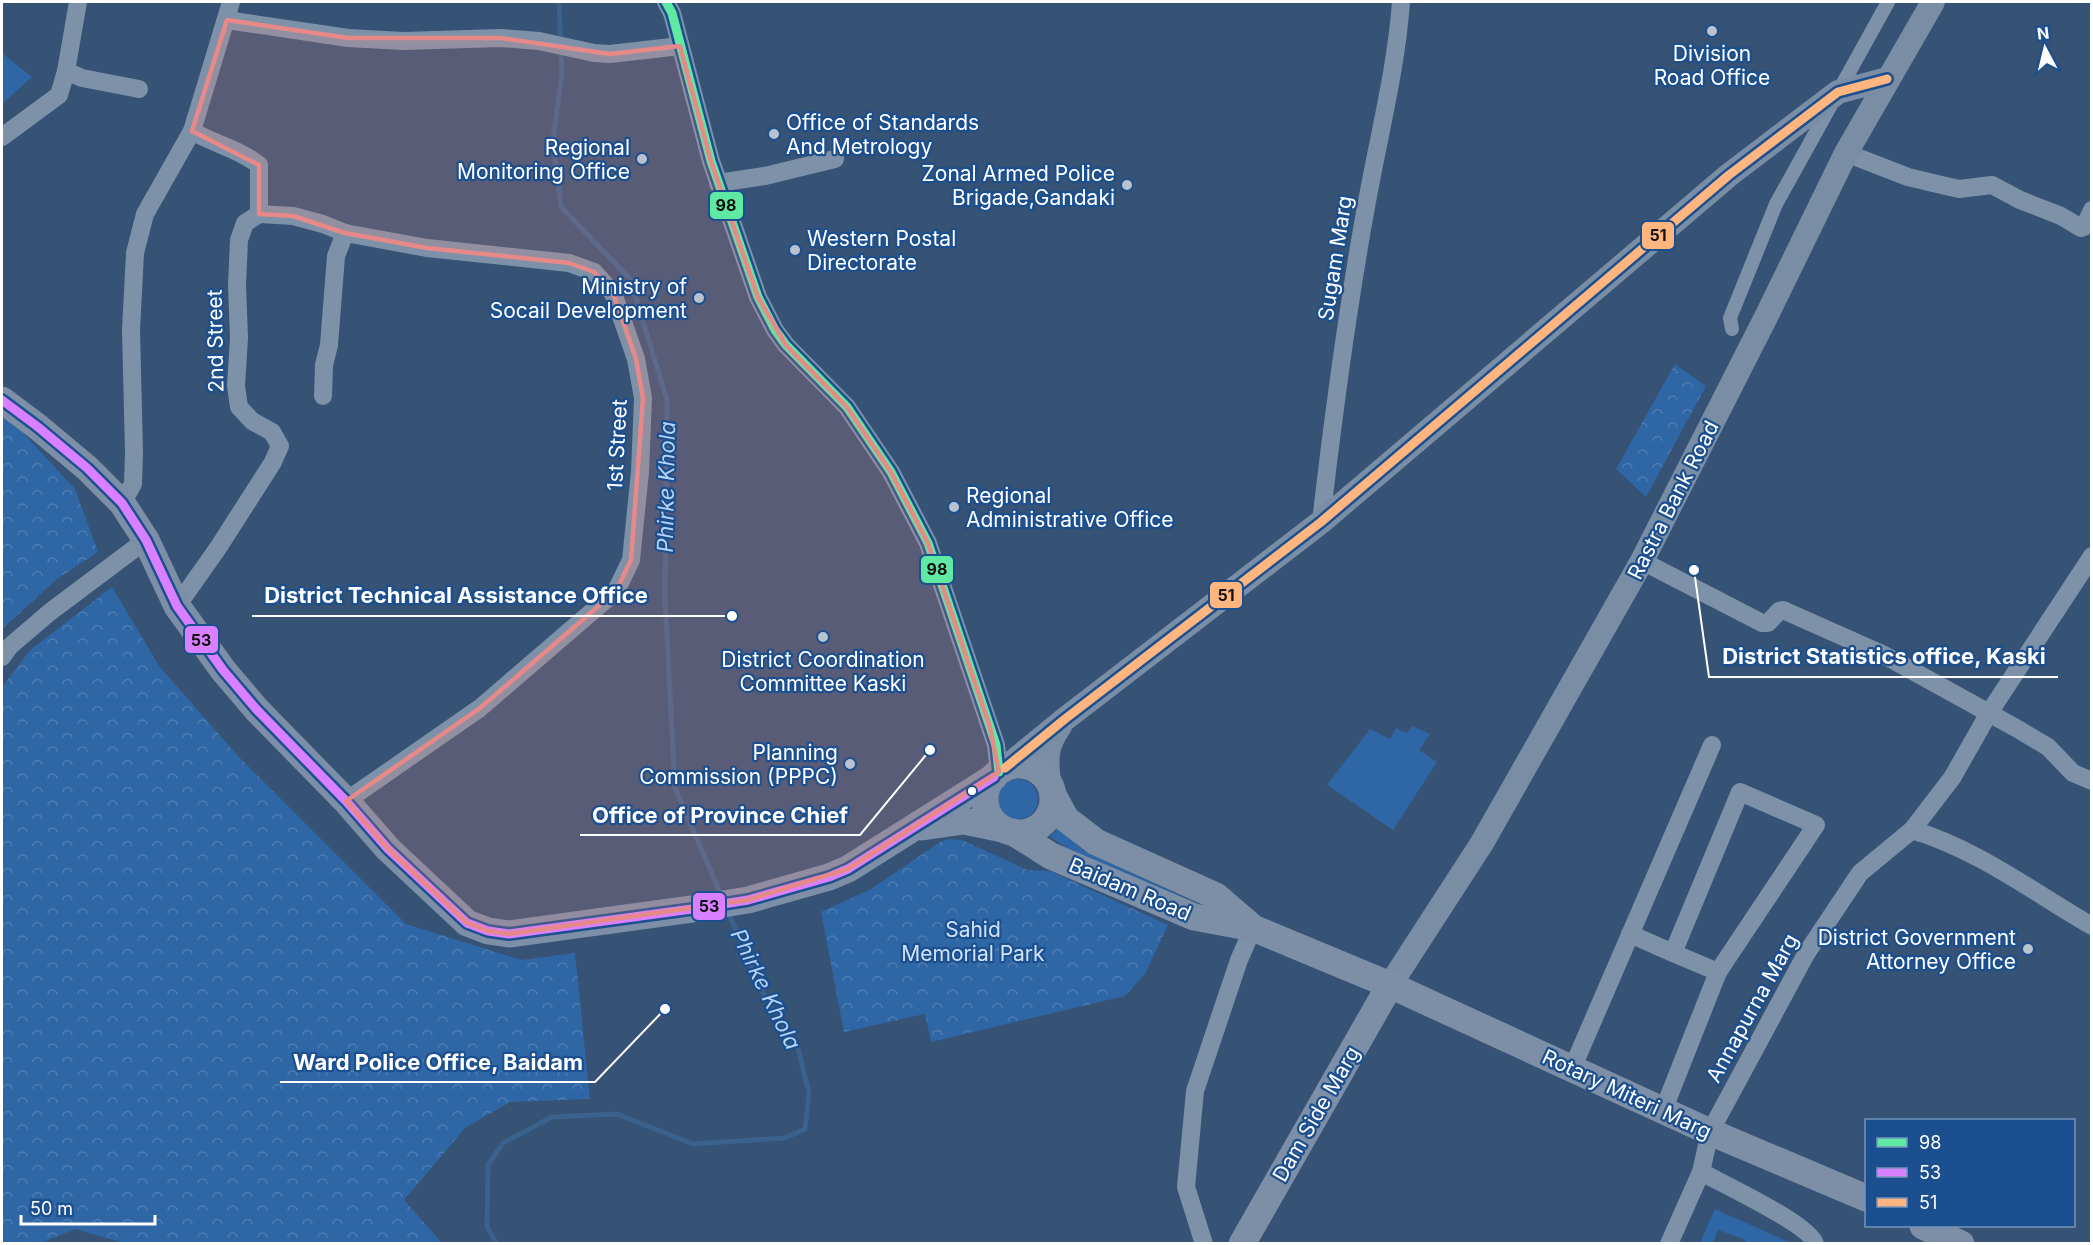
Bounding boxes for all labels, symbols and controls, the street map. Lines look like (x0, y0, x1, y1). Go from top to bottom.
north arrow (2015, 18, 2075, 78)
text: N (2036, 22, 2050, 44)
marker: Division Road Office (1705, 24, 1719, 38)
place label: Division Road Office (1654, 41, 1770, 90)
place label: Office of Standards And Metrology (786, 110, 979, 159)
marker: Office of Standards And Metrology (767, 127, 781, 141)
place label: Regional Monitoring Office (457, 135, 630, 184)
marker: Regional Monitoring Office (635, 152, 649, 166)
place label: Zonal Armed Police Brigade,Gandaki (922, 161, 1115, 210)
marker: Zonal Armed Police Brigade,Gandaki (1120, 178, 1134, 192)
line badge: 98 (709, 191, 744, 220)
street label: Sugam Marg (1313, 194, 1357, 322)
text: 98 (716, 195, 736, 215)
line badge: 51 (1641, 221, 1675, 250)
text: 51 (1649, 225, 1667, 245)
place label: Western Postal Directorate (807, 226, 956, 275)
marker: Western Postal Directorate (788, 243, 802, 257)
place label: Ministry of Socail Development (490, 274, 687, 323)
street label: 2nd Street (202, 289, 228, 393)
marker: Ministry of Socail Development (692, 291, 706, 305)
street label: 1st Street (602, 398, 632, 491)
street label: Rastra Bank Road (1622, 416, 1724, 584)
water label: Phirke Khola (652, 421, 680, 553)
place label: Regional Administrative Office (966, 483, 1174, 532)
marker: Regional Administrative Office (947, 500, 961, 514)
line badge: 98 (920, 555, 954, 584)
text: 98 (927, 559, 947, 579)
callout: District Technical Assistance Office (252, 576, 660, 616)
line badge: 51 (1209, 581, 1243, 609)
text: District Technical Assistance Office (264, 582, 648, 608)
text: 51 (1217, 585, 1235, 605)
line badge: 53 (184, 625, 219, 654)
text: 53 (191, 630, 211, 650)
marker: District Coordination Committee Kaski (816, 630, 830, 644)
callout: District Statistics office, Kaski (1709, 637, 2058, 677)
text: District Statistics office, Kaski (1722, 643, 2046, 669)
place label: District Coordination Committee Kaski (721, 647, 925, 696)
place label: Planning Commission (PPPC) (639, 740, 838, 789)
marker: Planning Commission (PPPC) (843, 757, 857, 771)
unlabelled marker (966, 785, 978, 797)
callout: Office of Province Chief (580, 795, 860, 835)
text: Office of Province Chief (592, 802, 848, 828)
street label: Baidam Road (1065, 852, 1195, 926)
line badge: 53 (692, 892, 726, 921)
text: 53 (699, 896, 719, 916)
park label: Sahid Memorial Park (901, 917, 1045, 966)
water label: Phirke Khola (726, 924, 806, 1054)
place label: District Government Attorney Office (1818, 925, 2016, 974)
street label: Annapurna Marg (1701, 929, 1803, 1087)
marker: District Government Attorney Office (2021, 942, 2035, 956)
callout: Ward Police Office, Baidam (280, 1042, 595, 1082)
street label: Dam Side Marg (1267, 1042, 1365, 1186)
street label: Rotary Miteri Marg (1538, 1044, 1716, 1144)
text: Ward Police Office, Baidam (293, 1049, 583, 1075)
legend (1865, 1119, 2075, 1227)
text: 98 (1919, 1132, 1941, 1153)
text: 53 (1919, 1162, 1941, 1183)
scale bar (21, 1188, 154, 1226)
text: 51 (1919, 1192, 1937, 1213)
text: 50 m (30, 1198, 73, 1219)

